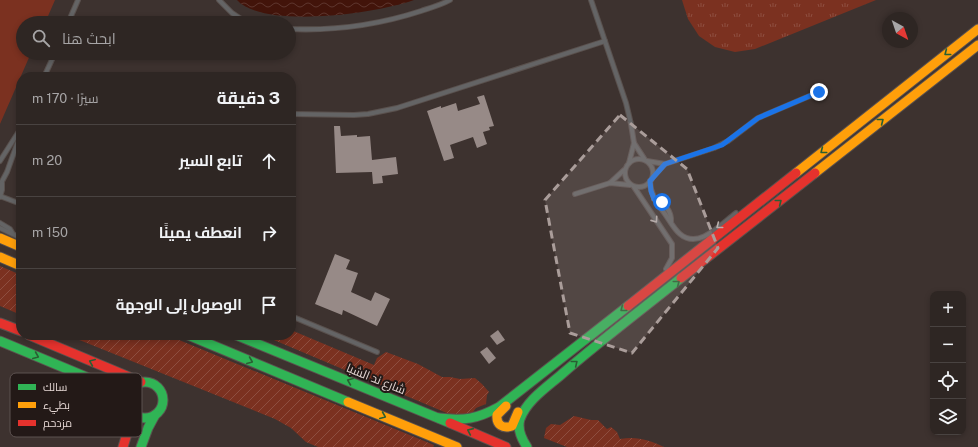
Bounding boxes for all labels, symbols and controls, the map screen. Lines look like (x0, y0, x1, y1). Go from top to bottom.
north arrow (882, 12, 918, 48)
search box (16, 16, 296, 60)
icon: search (30, 27, 52, 49)
text: ابحث هنا (62, 30, 116, 47)
one-way arrow (945, 48, 952, 55)
route end (810, 83, 828, 101)
text: 3 دقيقة (217, 88, 280, 108)
text: سيرًا · 170 m (32, 91, 98, 106)
one-way arrow (876, 119, 883, 126)
one-way arrow (821, 146, 828, 153)
icon: ahead (258, 150, 280, 172)
text: تابع السير (179, 152, 242, 169)
text: 20 m (32, 153, 62, 168)
route start (653, 193, 671, 211)
one-way arrow (774, 200, 781, 207)
one-way arrow (650, 215, 657, 222)
one-way arrow (717, 221, 724, 228)
icon: right (258, 222, 280, 244)
text: انعطف يمينًا (159, 224, 242, 241)
text: 150 m (32, 225, 68, 240)
one-way arrow (672, 280, 679, 287)
map controls (930, 291, 966, 435)
button: + (930, 291, 966, 327)
icon: arrive (258, 294, 280, 316)
text: الوصول إلى الوجهة (116, 296, 242, 313)
one-way arrow (620, 305, 627, 312)
button: − (930, 327, 966, 363)
one-way arrow (32, 351, 39, 359)
one-way arrow (246, 356, 253, 364)
one-way arrow (89, 358, 96, 366)
street label: شارع ند الشبا (344, 361, 408, 398)
one-way arrow (570, 361, 577, 368)
button: locate (930, 363, 966, 399)
legend (10, 373, 142, 437)
one-way arrow (347, 378, 354, 386)
text: سالك (43, 381, 67, 393)
text: بطيء (43, 399, 70, 414)
button: layers (930, 399, 966, 435)
one-way arrow (378, 411, 386, 419)
text: مزدحم (43, 417, 72, 431)
one-way arrow (467, 428, 474, 436)

